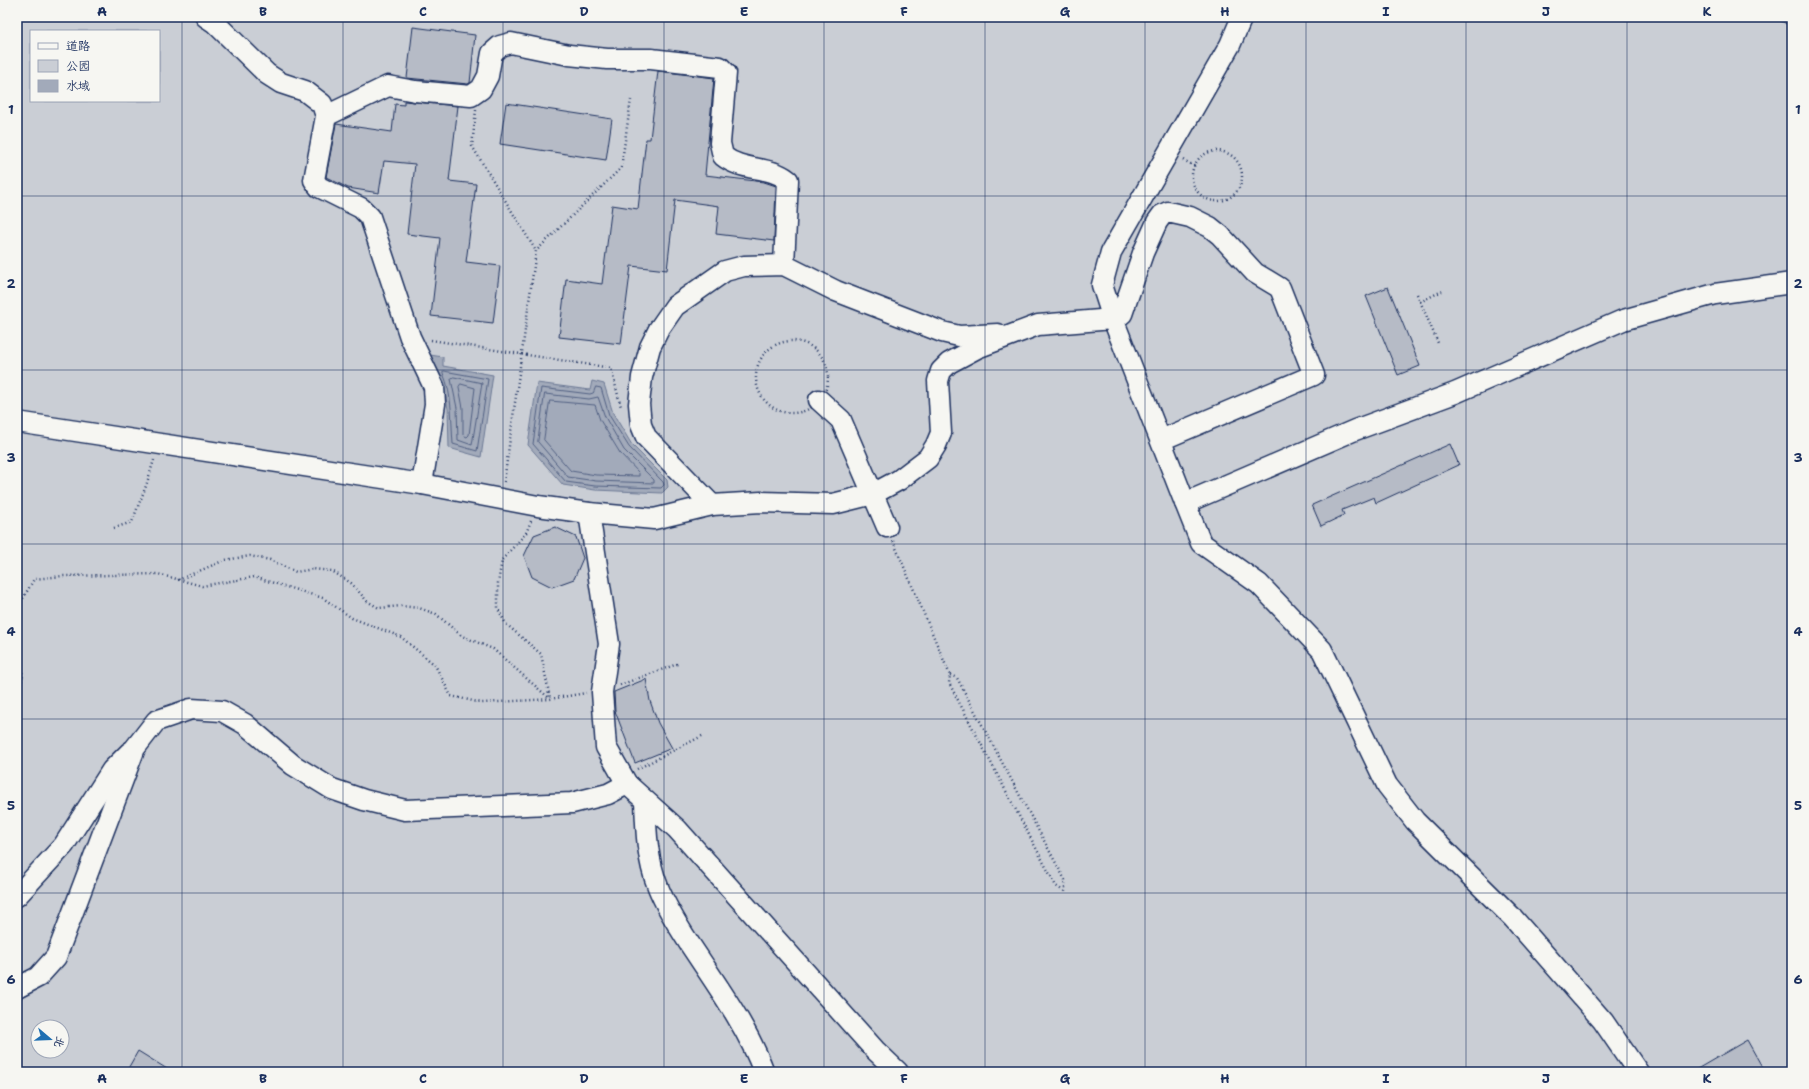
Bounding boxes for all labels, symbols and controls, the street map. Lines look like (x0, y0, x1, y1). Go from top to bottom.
text: A (97, 3, 107, 20)
text: B (259, 3, 267, 20)
text: C (419, 3, 427, 20)
text: D (579, 3, 589, 20)
text: E (740, 3, 749, 20)
text: F (900, 3, 908, 20)
text: G (1060, 3, 1071, 20)
text: H (1220, 3, 1230, 20)
text: I (1382, 3, 1390, 20)
text: J (1542, 3, 1550, 20)
text: K (1703, 3, 1712, 20)
legend (30, 30, 160, 102)
text: 道路 (66, 38, 90, 54)
text: 公园 (66, 58, 90, 74)
text: 水域 (66, 78, 90, 94)
text: 1 (8, 101, 14, 118)
text: 1 (1795, 101, 1801, 118)
text: 2 (6, 275, 16, 292)
text: 2 (1793, 275, 1803, 292)
text: 3 (6, 449, 16, 466)
text: 3 (1793, 449, 1803, 466)
text: 4 (6, 623, 16, 640)
text: 4 (1793, 623, 1803, 640)
text: 5 (7, 797, 15, 814)
text: 5 (1794, 797, 1802, 814)
text: 6 (6, 971, 16, 988)
text: 6 (1793, 971, 1803, 988)
north arrow (30, 1019, 70, 1059)
text: 北 (50, 1034, 68, 1050)
text: A (97, 1070, 107, 1087)
text: B (259, 1070, 267, 1087)
text: C (419, 1070, 427, 1087)
text: D (579, 1070, 589, 1087)
text: E (740, 1070, 749, 1087)
text: F (900, 1070, 908, 1087)
text: G (1060, 1070, 1071, 1087)
text: H (1220, 1070, 1230, 1087)
text: I (1382, 1070, 1390, 1087)
text: J (1542, 1070, 1550, 1087)
text: K (1703, 1070, 1712, 1087)

